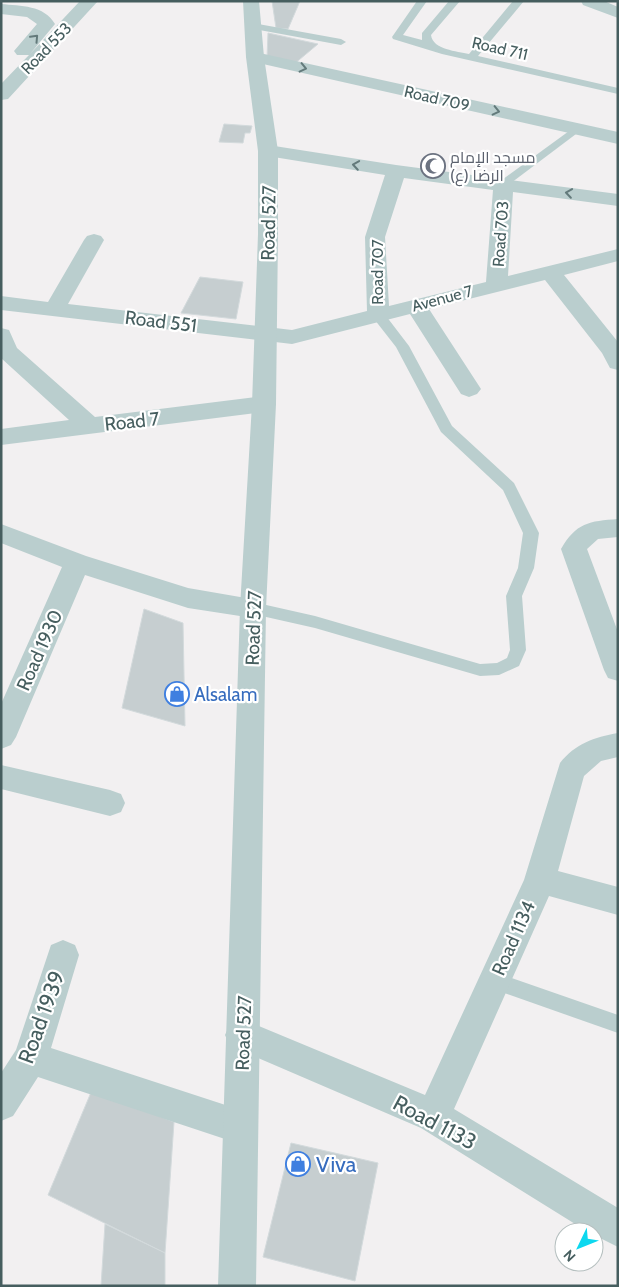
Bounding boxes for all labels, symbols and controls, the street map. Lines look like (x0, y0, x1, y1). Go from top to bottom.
street label: Road 553 (17, 19, 76, 78)
street label: Road 711 (470, 33, 530, 64)
one-way arrow (29, 35, 38, 44)
one-way arrow (298, 62, 307, 73)
street label: Road 709 (402, 82, 471, 115)
one-way arrow (491, 105, 500, 116)
place label: مسجد الإمام الرضا (ع) (450, 148, 535, 187)
mosque icon: مسجد الإمام الرضا (ع) (420, 153, 446, 179)
one-way arrow (352, 161, 361, 171)
street label: Road 527 (256, 185, 281, 261)
one-way arrow (565, 189, 574, 199)
street label: Road 703 (489, 200, 512, 268)
street label: Road 707 (368, 239, 387, 305)
street label: Avenue 7 (410, 281, 475, 316)
street label: Road 551 (124, 306, 198, 337)
street label: Road 7 (103, 407, 161, 436)
street label: Road 527 (241, 590, 266, 666)
street label: Road 1930 (11, 606, 67, 694)
shop icon: Alsalam (164, 681, 190, 707)
place label: Alsalam (194, 683, 257, 706)
street label: Road 1134 (487, 897, 540, 979)
street label: Road 1939 (12, 967, 71, 1067)
street label: Road 527 (231, 995, 256, 1071)
street label: Road 1133 (388, 1089, 481, 1156)
shop icon: Viva (285, 1151, 311, 1177)
place label: Viva (316, 1151, 357, 1178)
north arrow (554, 1222, 604, 1272)
text: N (560, 1246, 579, 1266)

